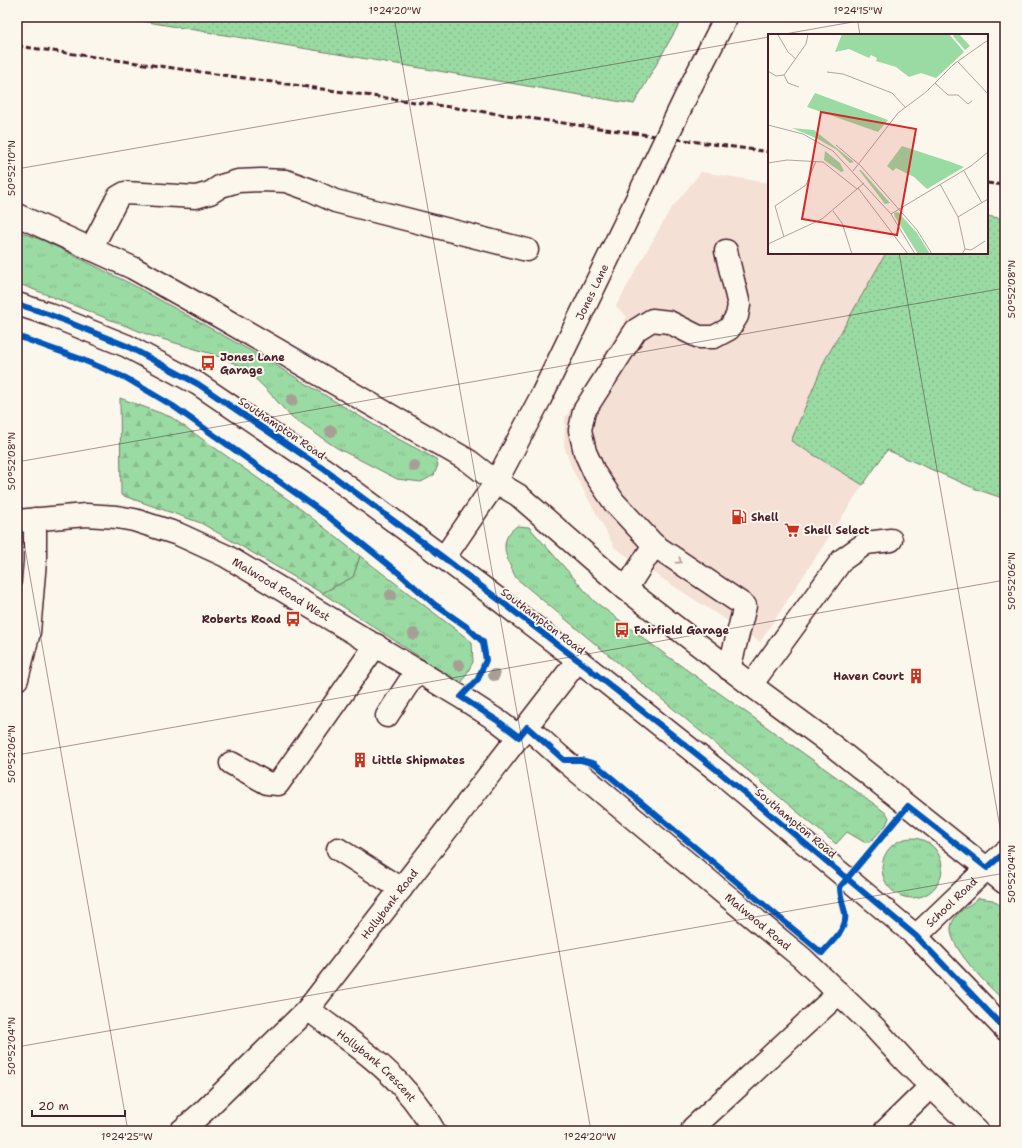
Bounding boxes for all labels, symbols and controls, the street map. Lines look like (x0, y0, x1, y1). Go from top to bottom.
text: 1°24'20"W (369, 4, 422, 17)
text: 1°24'15"W (834, 4, 883, 17)
inset map (768, 34, 988, 254)
text: 50°52'10"N (5, 140, 18, 196)
text: 50°52'08"N (1005, 260, 1018, 318)
street label: Jones Lane (572, 261, 612, 323)
place label: Jones Lane Garage (220, 350, 285, 378)
bus stop icon: Jones Lane Garage (199, 354, 217, 372)
street label: Southampton Road (235, 394, 328, 463)
text: 50°52'08"N (5, 432, 18, 490)
fuel station icon: Shell (730, 508, 748, 526)
place label: Shell (751, 510, 779, 525)
supermarket icon: Shell Select (783, 521, 801, 539)
place label: Shell Select (804, 523, 870, 538)
text: 50°52'06"N (1005, 552, 1018, 610)
street label: Malwood Road West (229, 554, 333, 625)
one-way arrow (674, 556, 681, 563)
street label: Southampton Road (497, 585, 588, 658)
bus stop icon: Roberts Road (284, 610, 302, 628)
place label: Roberts Road (202, 612, 281, 627)
bus stop icon: Fairfield Garage (613, 621, 631, 639)
place label: Fairfield Garage (634, 623, 729, 638)
building icon: Haven Court (907, 667, 925, 685)
place label: Haven Court (833, 669, 905, 684)
text: 50°52'06"N (5, 725, 18, 783)
building icon: Little Shipmates (351, 751, 369, 769)
place label: Little Shipmates (372, 753, 465, 768)
street label: Southampton Road (752, 785, 840, 862)
text: 50°52'04"N (1005, 845, 1018, 903)
street label: Hollybank Road (358, 866, 422, 942)
street label: School Road (923, 874, 981, 931)
street label: Malwood Road (721, 890, 794, 954)
text: 50°52'04"N (5, 1017, 18, 1075)
street label: Hollybank Crescent (333, 1026, 419, 1105)
scale bar (32, 1092, 125, 1118)
text: 20 m (38, 1098, 69, 1114)
text: 1°24'25"W (101, 1130, 153, 1143)
text: 1°24'20"W (564, 1130, 617, 1143)

